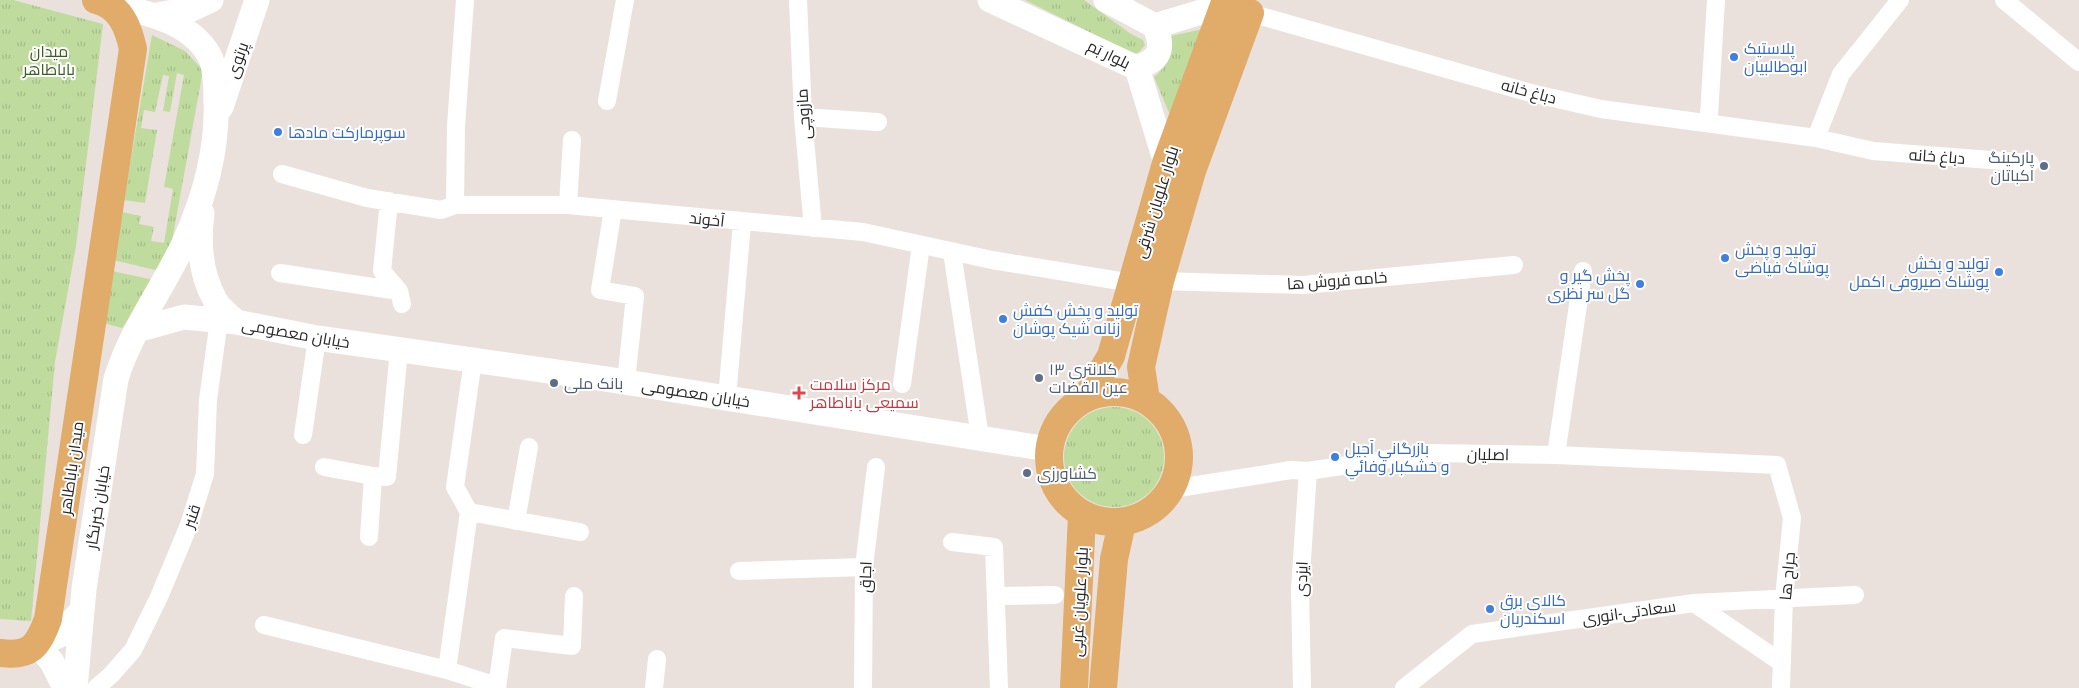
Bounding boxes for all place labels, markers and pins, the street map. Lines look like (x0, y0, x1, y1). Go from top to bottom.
place label: پلاستیک ابوطالبیان (1744, 39, 1808, 77)
marker: پلاستیک ابوطالبیان (1728, 51, 1740, 63)
place label: سوپرمارکت مادها (288, 123, 406, 144)
marker: سوپرمارکت مادها (272, 126, 284, 138)
place label: پارکینگ اکباتان (1988, 148, 2035, 186)
marker: پارکینگ اکباتان (2038, 160, 2050, 172)
place label: تولید و پخش پوشاک فیاضی (1735, 240, 1830, 279)
marker: تولید و پخش پوشاک فیاضی (1719, 252, 1731, 264)
place label: تولید و پخش پوشاک صیروفی اکمل (1849, 254, 1990, 293)
place label: پخش گیر و گل سر نظری (1548, 266, 1631, 304)
marker: تولید و پخش پوشاک صیروفی اکمل (1993, 266, 2005, 278)
marker: پخش گیر و گل سر نظری (1634, 278, 1646, 290)
place label: تولید و پخش کفش زنانه شیک پوشان (1013, 301, 1139, 340)
marker: تولید و پخش کفش زنانه شیک پوشان (997, 313, 1009, 325)
place label: کلانتری ۱۳ عین القضات (1049, 360, 1128, 398)
marker: کلانتری ۱۳ عین القضات (1033, 372, 1045, 384)
place label: بانک ملی (564, 374, 623, 394)
place label: مرکز سلامت سمیعی باباطاهر (809, 375, 919, 413)
marker: بانک ملی (548, 377, 560, 389)
marker: مرکز سلامت سمیعی باباطاهر (792, 386, 806, 400)
place label: بازرگاني آجيل و خشكبار وفائي (1345, 439, 1449, 480)
marker: بازرگاني آجيل و خشكبار وفائي (1329, 451, 1341, 463)
place label: کشاورزی (1037, 464, 1097, 484)
marker: کشاورزی (1021, 467, 1033, 479)
place label: کالای برق اسکندریان (1500, 591, 1566, 629)
marker: کالای برق اسکندریان (1484, 603, 1496, 615)

